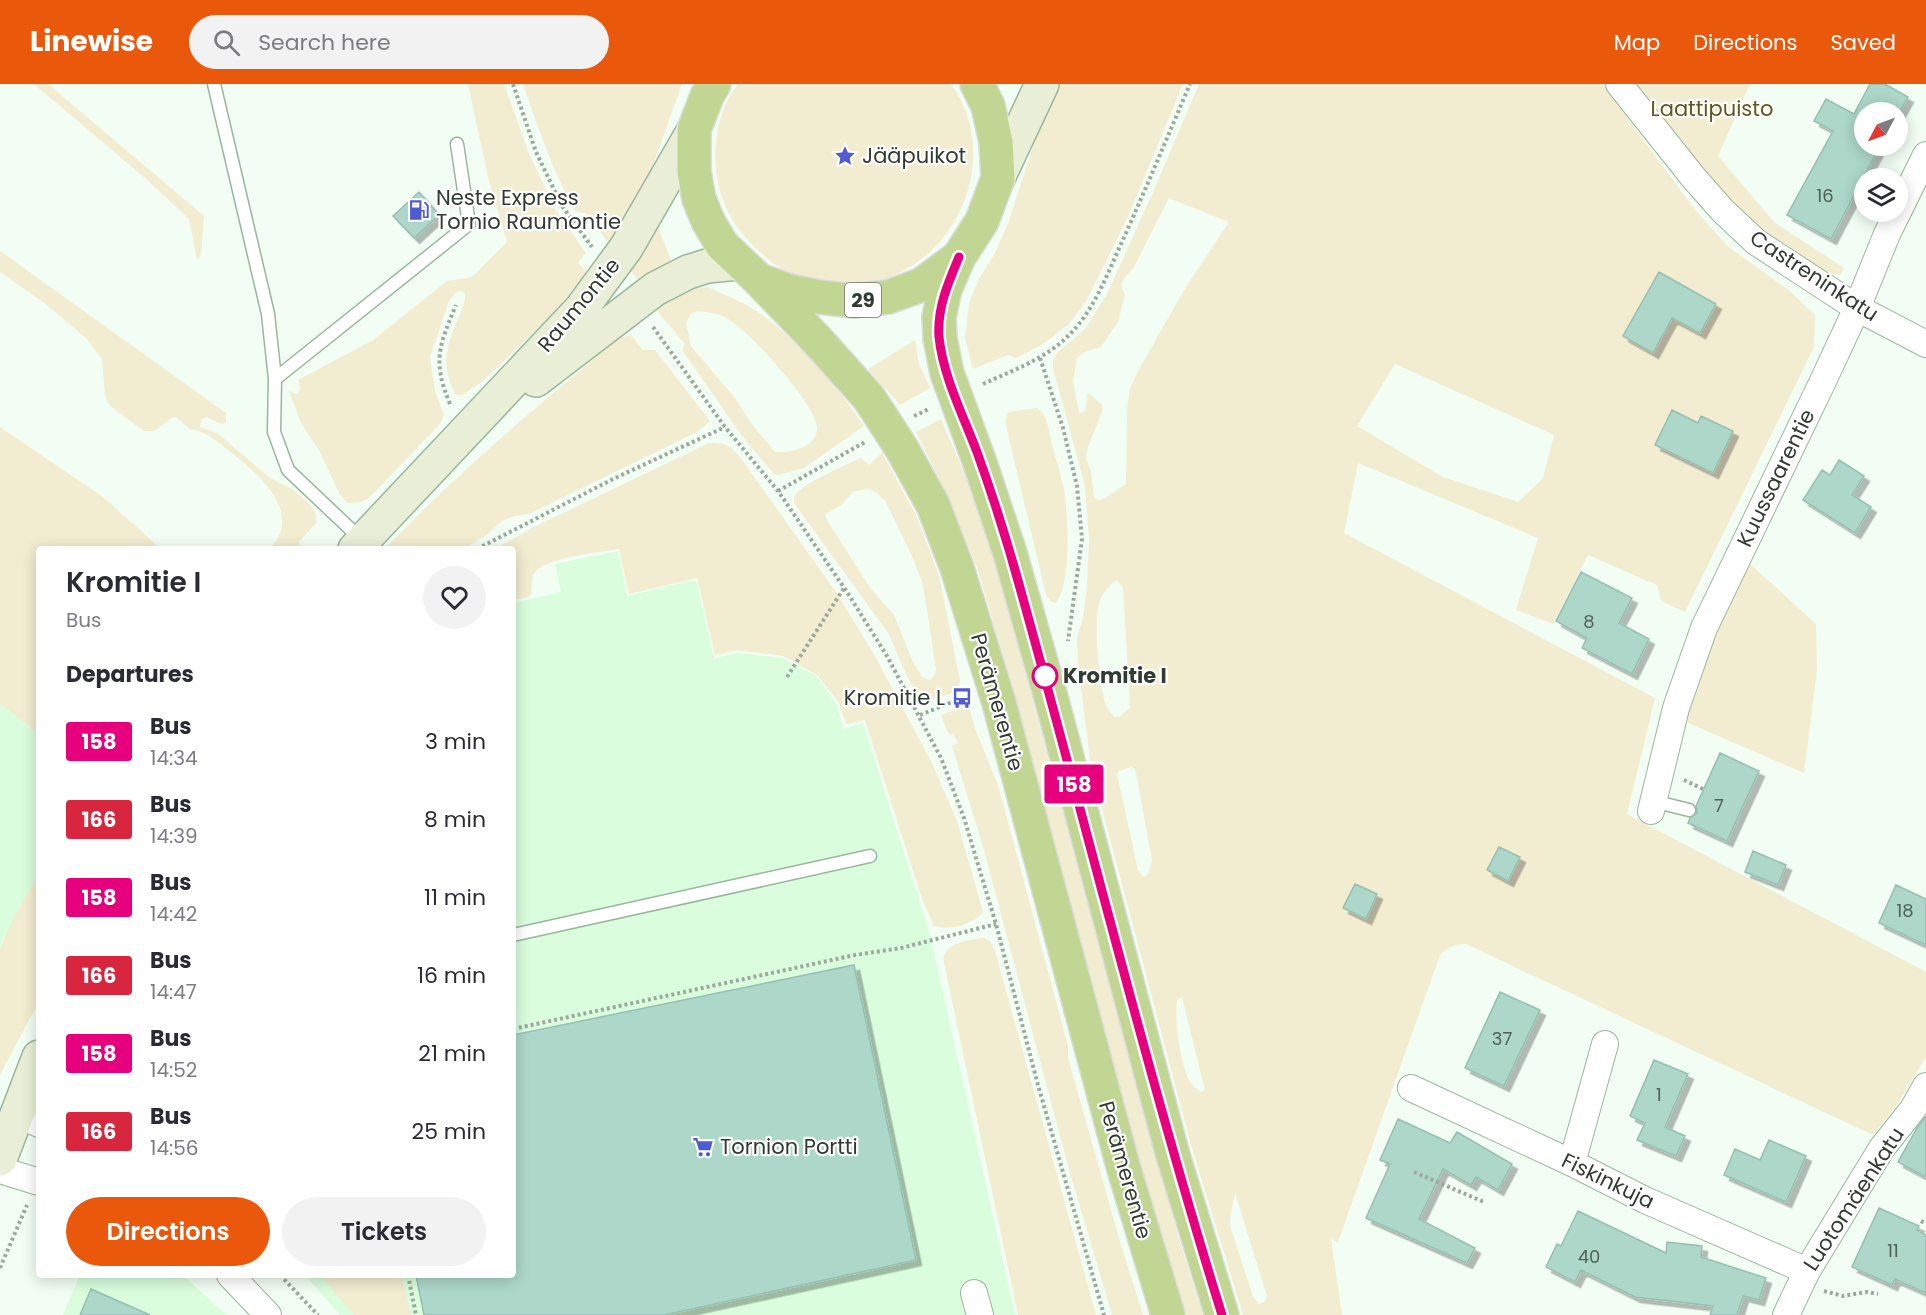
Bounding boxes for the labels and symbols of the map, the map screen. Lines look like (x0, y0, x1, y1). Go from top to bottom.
park label: Laattipuisto (1651, 94, 1773, 123)
north arrow (1854, 102, 1908, 156)
place label: Jääpuikot (862, 141, 966, 170)
place icon: Jääpuikot (833, 144, 857, 168)
place label: Neste Express Tornio Raumontie (436, 183, 621, 236)
house number: 16 (1816, 183, 1834, 208)
fuel station icon: Neste Express Tornio Raumontie (407, 198, 431, 222)
street label: Castreninkatu (1744, 223, 1884, 328)
street label: Raumontie (531, 251, 627, 358)
road number: 29 (845, 283, 881, 317)
street label: Kuussaarentie (1730, 404, 1821, 552)
house number: 8 (1583, 609, 1595, 634)
street label: Perämerentie (964, 630, 1031, 774)
place label: Kromitie I (1063, 661, 1167, 690)
marker: Kromitie I (1032, 663, 1058, 689)
place label: Kromitie L (844, 683, 945, 712)
bus stop icon: Kromitie L (950, 686, 974, 710)
line badge: 158 (1040, 764, 1108, 804)
house number: 7 (1714, 793, 1724, 818)
house number: 18 (1896, 898, 1914, 923)
house number: 37 (1492, 1026, 1512, 1051)
house number: 1 (1656, 1082, 1662, 1107)
street label: Perämerentie (1092, 1098, 1159, 1242)
street label: Luotomäenkatu (1796, 1121, 1911, 1276)
place label: Tornion Portti (720, 1132, 858, 1161)
supermarket icon: Tornion Portti (691, 1135, 715, 1159)
street label: Fiskinkuja (1557, 1146, 1659, 1215)
house number: 11 (1887, 1238, 1899, 1263)
house number: 40 (1578, 1244, 1600, 1269)

